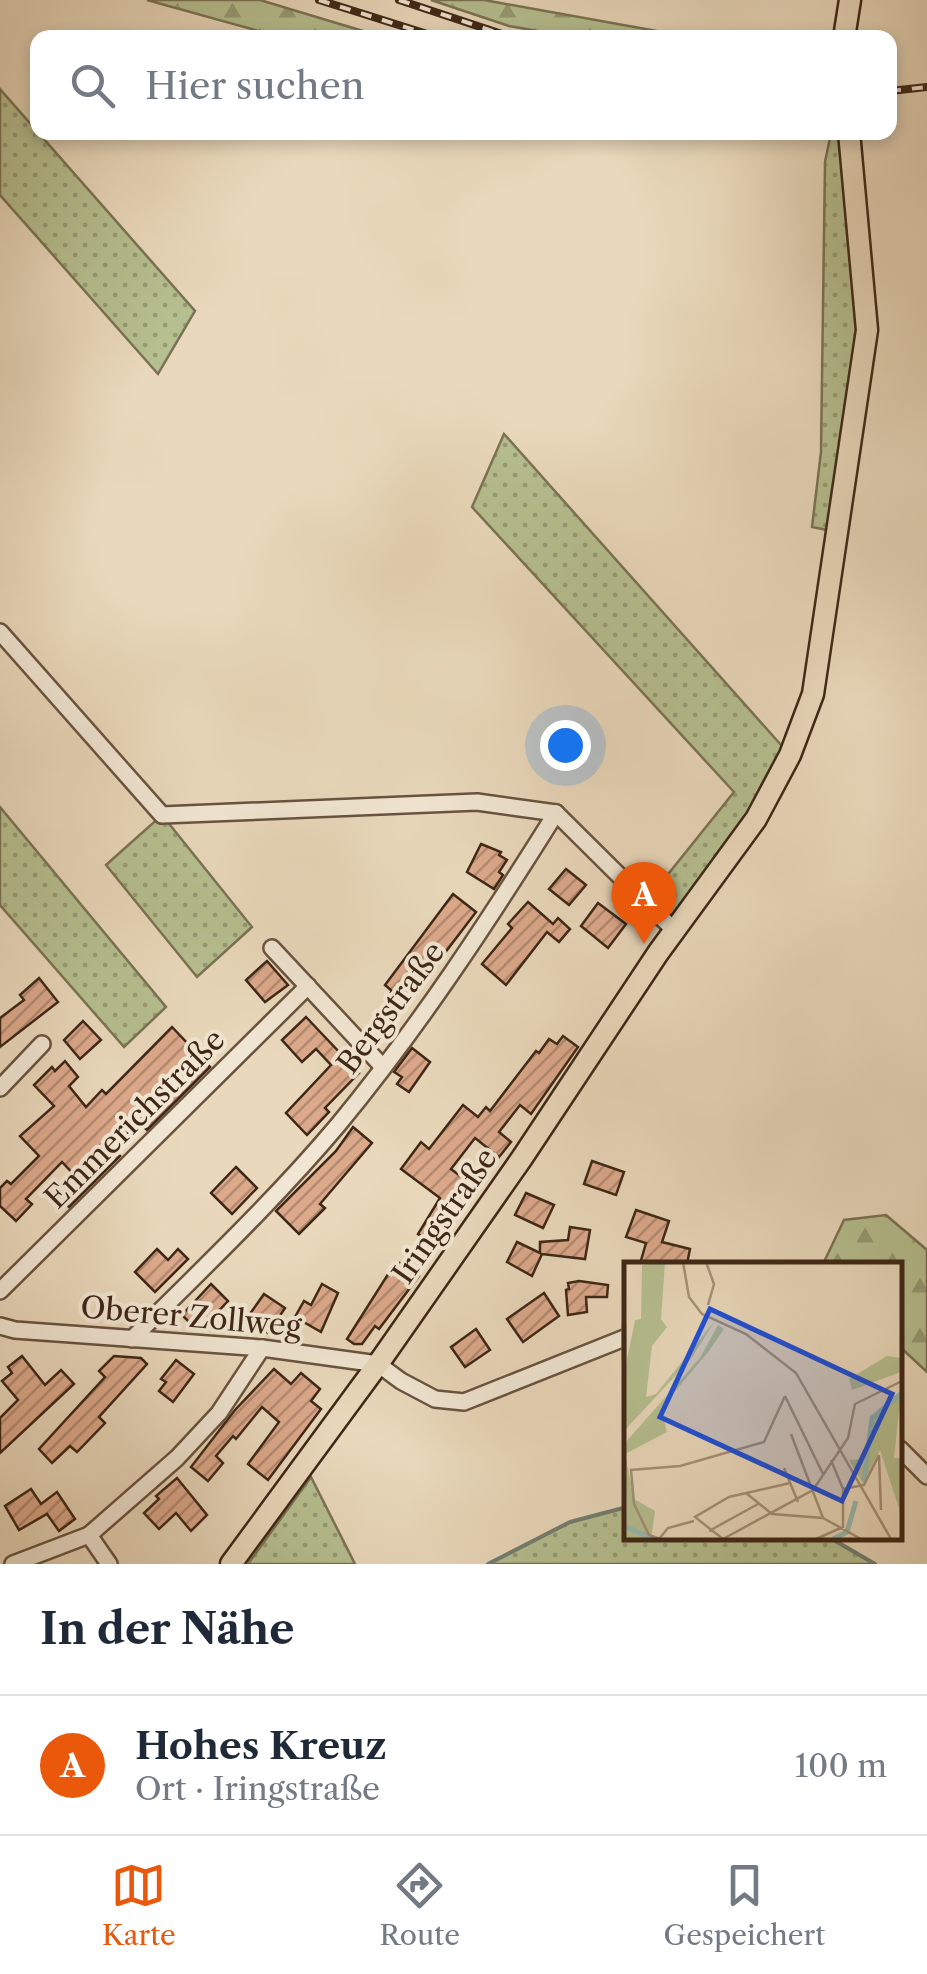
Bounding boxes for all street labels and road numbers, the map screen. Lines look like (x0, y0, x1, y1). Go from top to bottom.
street label: Bergstraße (329, 934, 452, 1081)
street label: Emmerichstraße (37, 1021, 232, 1216)
street label: Iringstraße (384, 1141, 505, 1291)
street label: Oberer Zollweg (79, 1288, 303, 1345)

